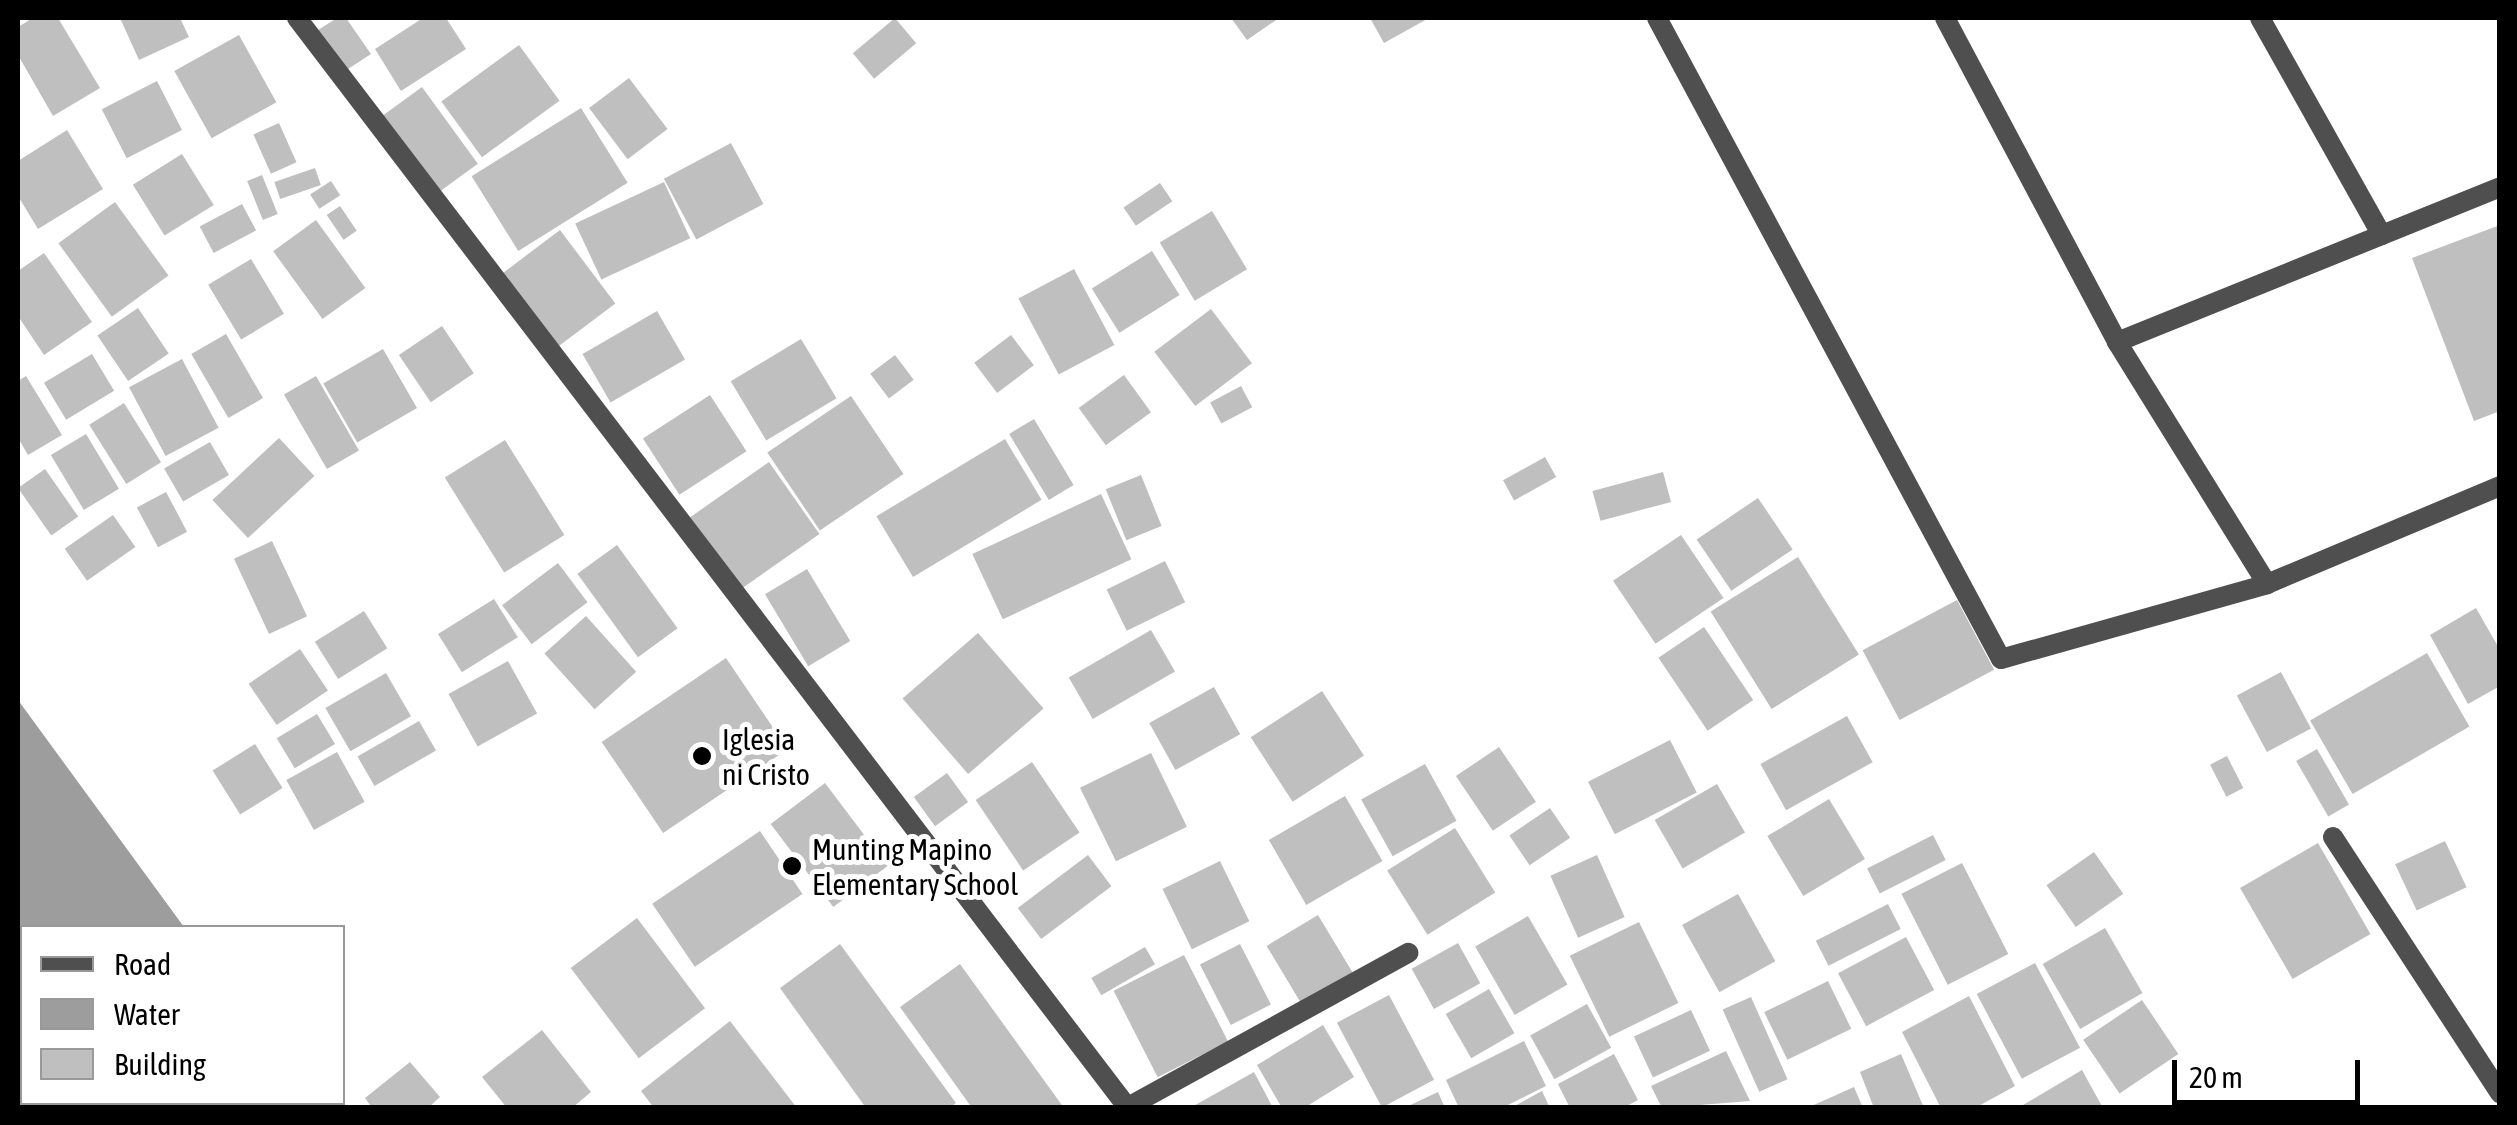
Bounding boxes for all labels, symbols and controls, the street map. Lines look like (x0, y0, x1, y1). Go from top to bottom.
place label: Iglesia ni Cristo (722, 721, 810, 792)
marker: Iglesia ni Cristo (691, 745, 713, 767)
place label: Munting Mapino Elementary School (812, 831, 1018, 902)
marker: Munting Mapino Elementary School (781, 855, 803, 877)
legend (20, 925, 345, 1105)
text: Road (114, 947, 171, 981)
text: Water (114, 997, 180, 1031)
scale bar (2177, 1040, 2364, 1102)
text: Building (114, 1047, 206, 1081)
text: 20 m (2189, 1060, 2243, 1094)

